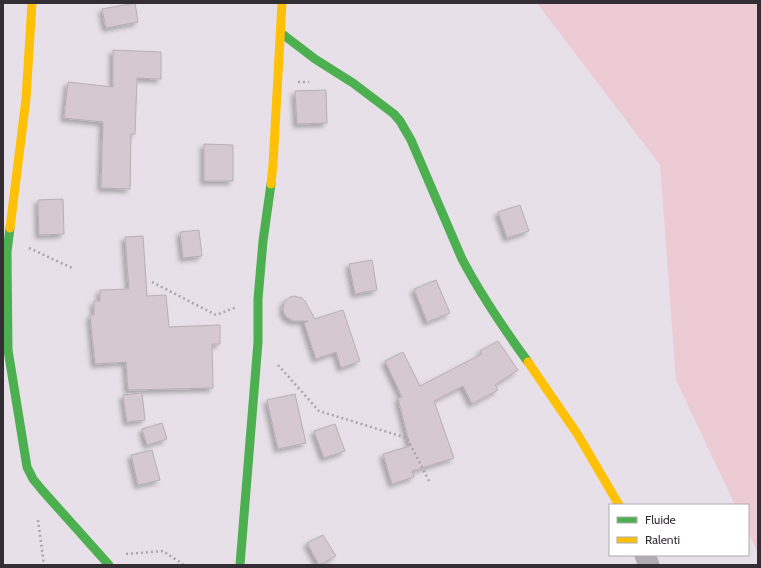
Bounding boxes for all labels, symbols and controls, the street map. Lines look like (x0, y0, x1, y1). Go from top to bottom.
legend (609, 504, 749, 556)
text: Fluide (645, 512, 676, 527)
text: Ralenti (645, 532, 680, 547)

